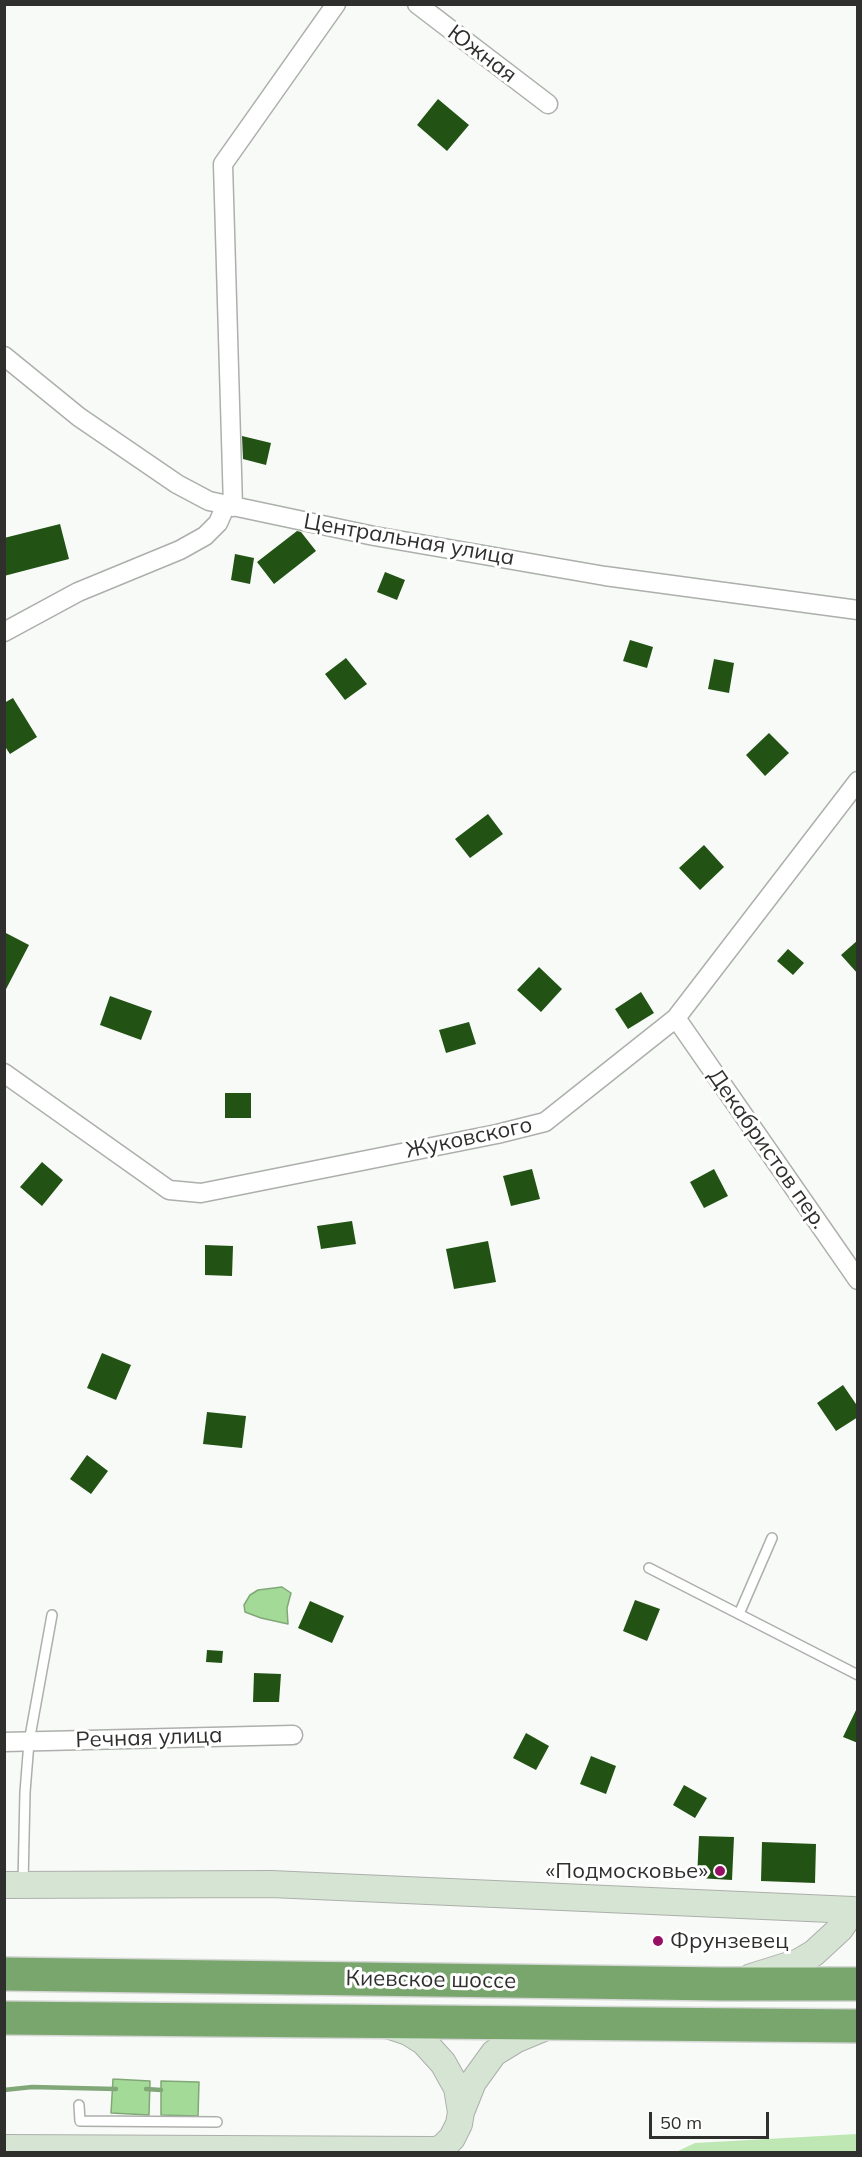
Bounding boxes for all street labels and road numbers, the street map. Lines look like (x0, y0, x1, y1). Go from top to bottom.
street label: Южная (442, 20, 522, 88)
street label: Центральная улица (302, 508, 516, 572)
street label: Декабристов пер. (702, 1064, 832, 1234)
street label: Жуковского (403, 1112, 535, 1164)
street label: Речная улица (75, 1722, 223, 1754)
street label: Киевское шоссе (345, 1965, 517, 1995)

